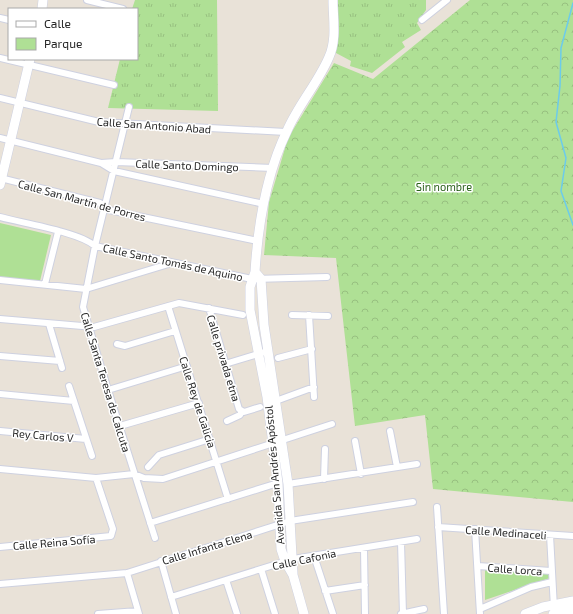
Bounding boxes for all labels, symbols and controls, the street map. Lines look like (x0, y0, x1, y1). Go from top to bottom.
legend (8, 8, 138, 60)
text: Calle (44, 16, 71, 30)
text: Parque (44, 36, 82, 50)
street label: Calle San Antonio Abad (96, 115, 212, 135)
street label: Calle Santo Domingo (135, 157, 239, 173)
street label: Calle San Martín de Porres (17, 177, 148, 223)
park label: Sin nombre (416, 180, 472, 193)
street label: Calle Santo Tomás de Aquino (102, 241, 244, 283)
street label: Calle Santa Teresa de Calcuta (78, 310, 134, 454)
street label: Calle privada etna (205, 313, 243, 403)
street label: Calle Rey de Galicia (177, 355, 219, 449)
street label: Avenida San Andrés Apóstol (261, 404, 287, 545)
street label: Rey Carlos V (12, 426, 74, 444)
street label: Calle Medinaceli (465, 523, 547, 541)
street label: Calle Infanta Elena (160, 527, 254, 567)
street label: Calle Reina Sofía (12, 532, 96, 552)
street label: Calle Cafonia (271, 546, 337, 572)
street label: Calle Lorca (487, 561, 543, 577)

